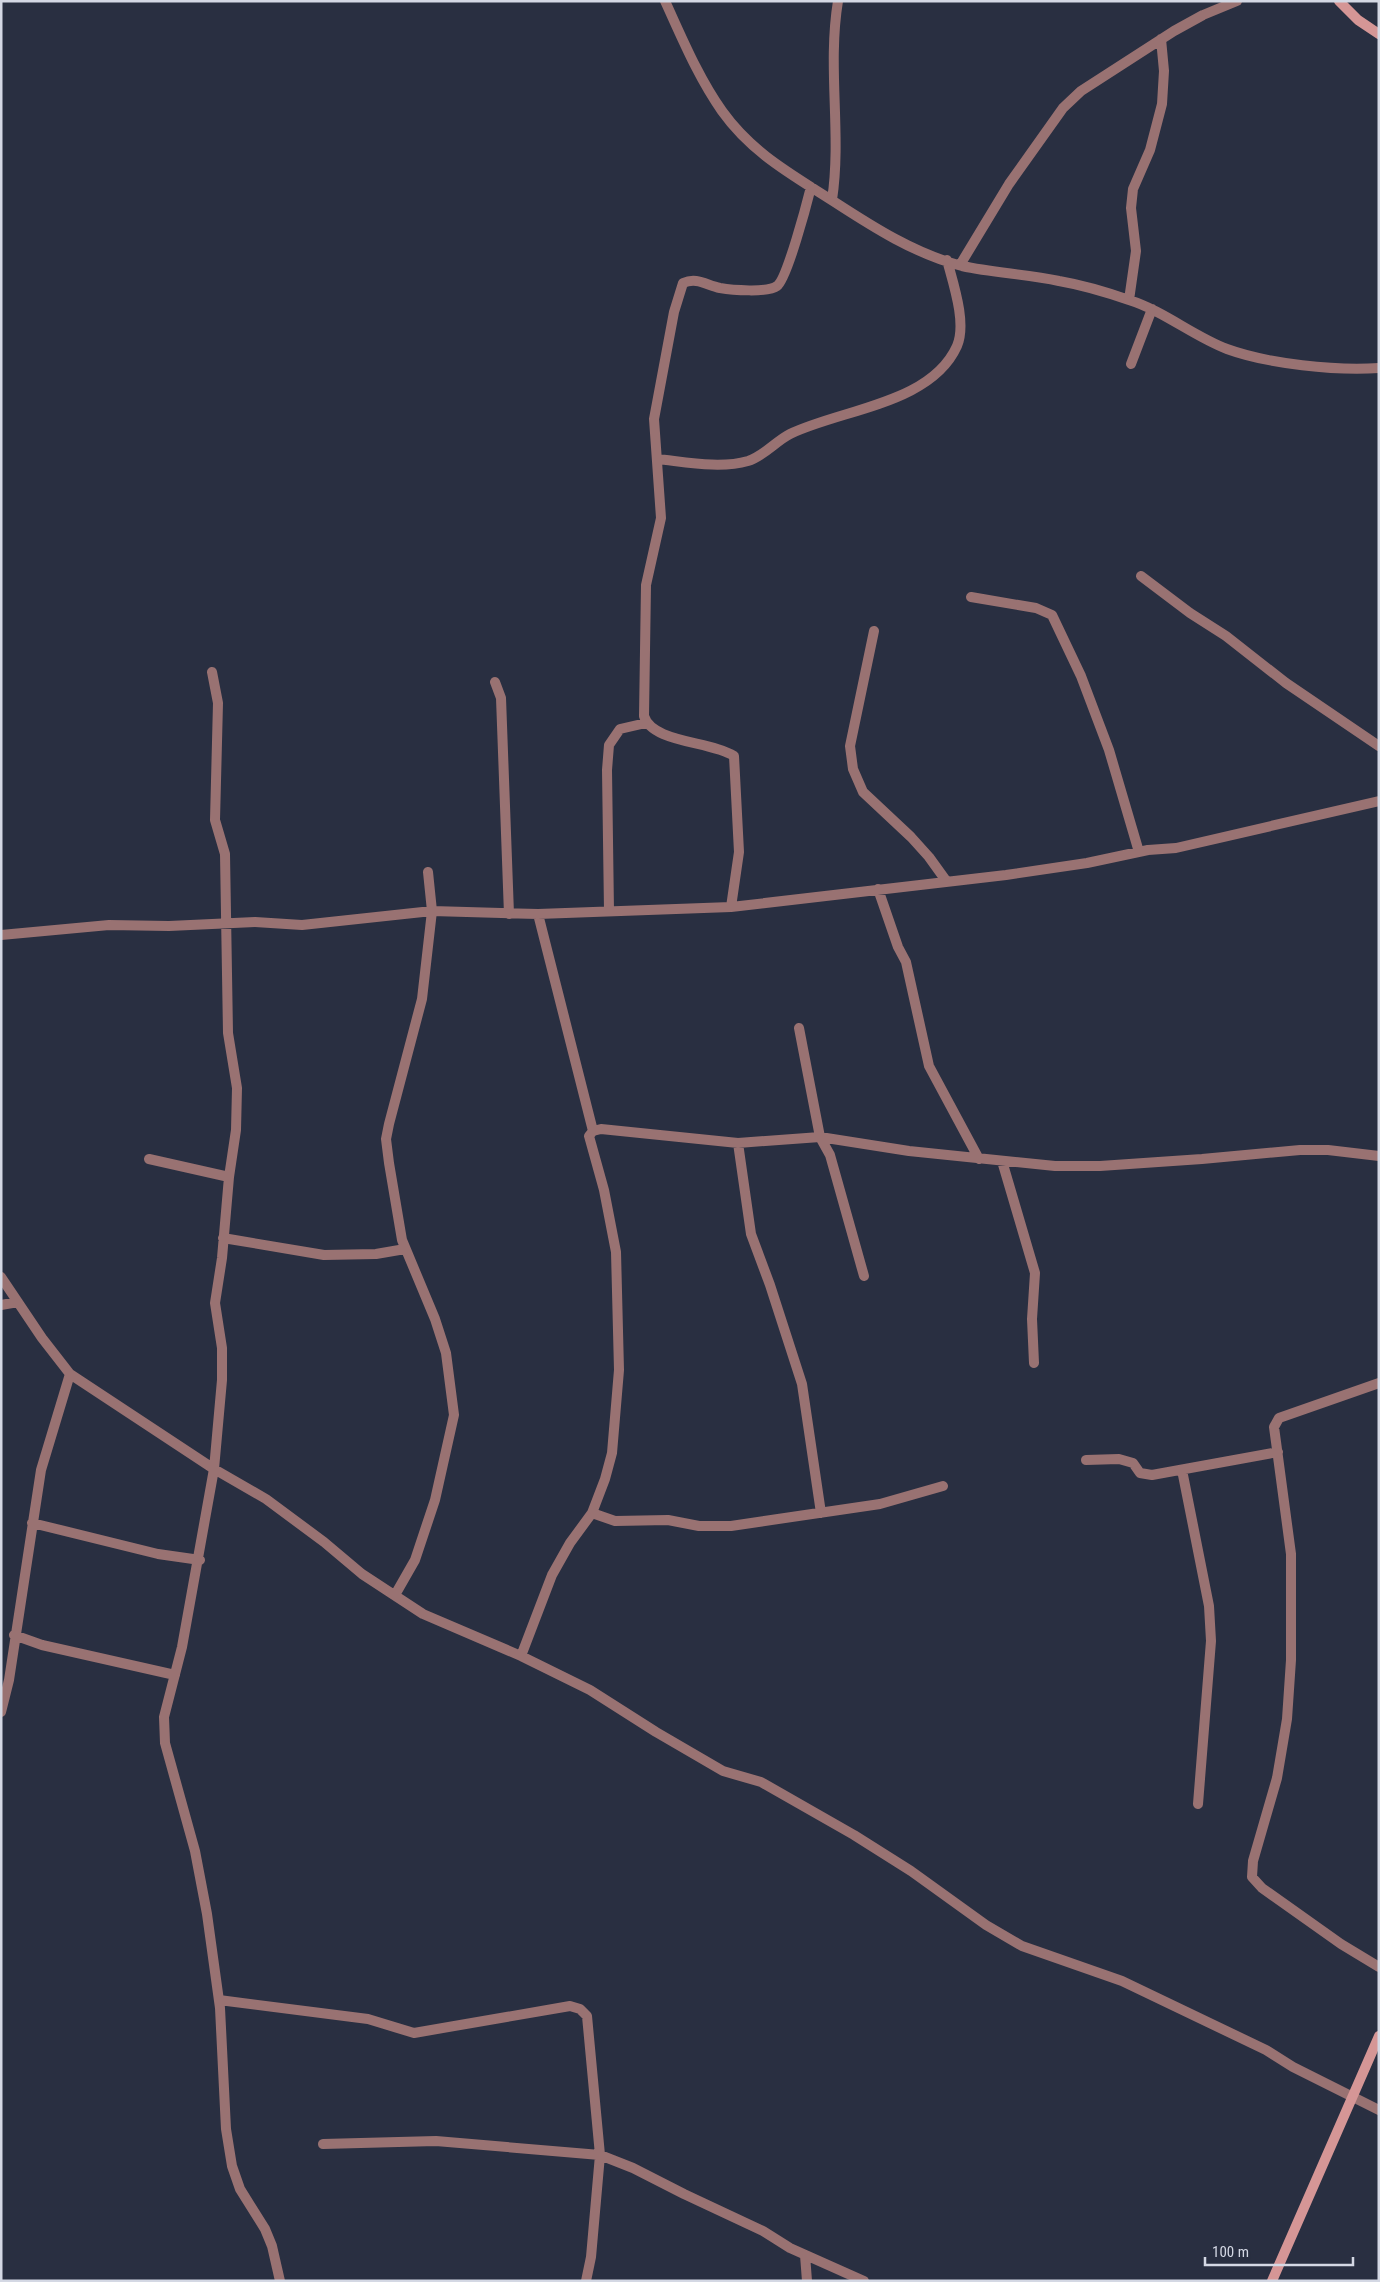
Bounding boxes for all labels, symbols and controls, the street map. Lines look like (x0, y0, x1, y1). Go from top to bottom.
scale bar (1205, 2234, 1352, 2266)
text: 100 m (1212, 2243, 1249, 2261)

